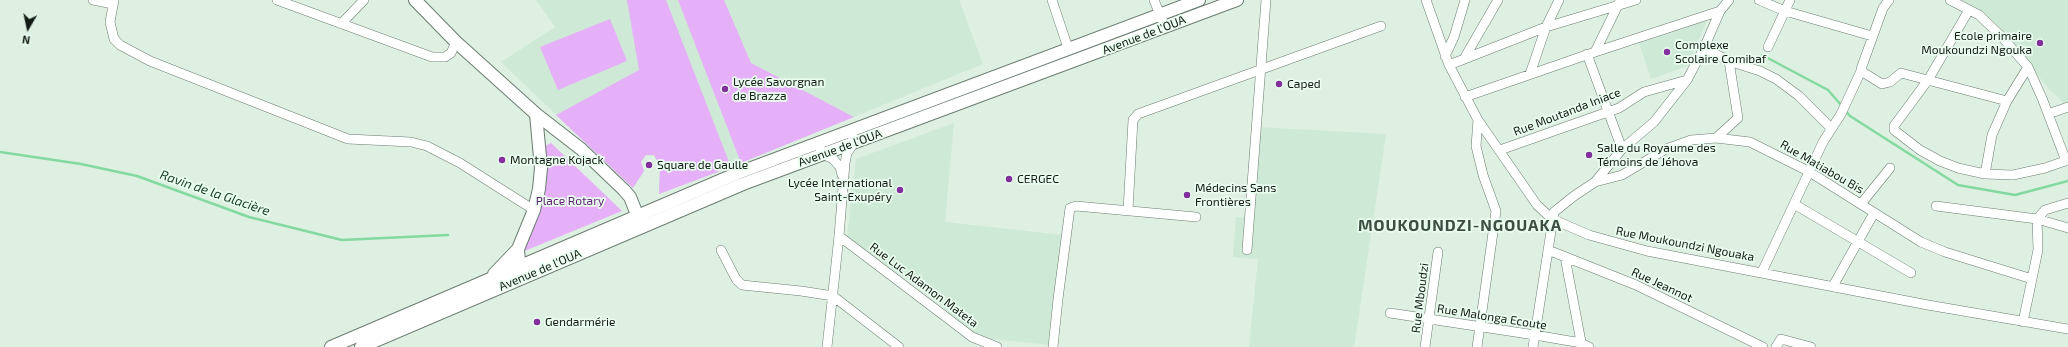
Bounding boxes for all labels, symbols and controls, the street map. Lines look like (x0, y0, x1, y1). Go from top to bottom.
north arrow (8, 8, 48, 48)
street label: Avenue de l'OUA (1100, 12, 1188, 58)
place label: Ecole primaire Moukoundzi Ngouka (1921, 29, 2032, 57)
text: N (21, 33, 31, 47)
place label: Complexe Scolaire Comibaf (1675, 38, 1766, 66)
marker: Ecole primaire Moukoundzi Ngouka (2035, 38, 2045, 48)
marker: Complexe Scolaire Comibaf (1662, 47, 1672, 57)
place label: Lycée Savorgnan de Brazza (733, 75, 824, 103)
place label: Caped (1287, 77, 1321, 91)
marker: Caped (1274, 79, 1284, 89)
marker: Lycée Savorgnan de Brazza (720, 84, 730, 94)
street label: Rue Moutanda Iniace (1511, 85, 1623, 139)
street label: Avenue de l'OUA (796, 126, 884, 170)
street label: Rue Matiabou Bis (1778, 137, 1866, 197)
place label: Salle du Royaume des Témoins de Jéhova (1597, 141, 1716, 169)
marker: Salle du Royaume des Témoins de Jéhova (1584, 150, 1594, 160)
place label: Montagne Kojack (510, 153, 604, 167)
marker: Montagne Kojack (497, 155, 507, 165)
place label: Square de Gaulle (657, 158, 748, 172)
marker: Square de Gaulle (644, 160, 654, 170)
water label: Ravin de la Glacière (158, 167, 272, 219)
place label: CERGEC (1017, 172, 1059, 186)
marker: CERGEC (1004, 174, 1014, 184)
place label: Lycée International Saint-Exupéry (788, 176, 892, 204)
place label: Médecins Sans Frontières (1195, 181, 1276, 209)
marker: Lycée International Saint-Exupéry (895, 185, 905, 195)
marker: Médecins Sans Frontières (1182, 190, 1192, 200)
park label: Place Rotary (536, 194, 604, 208)
district label: MOUKOUNDZI-NGOUAKA (1358, 216, 1562, 236)
street label: Rue Moukoundzi Ngouaka (1615, 223, 1755, 265)
street label: Rue Luc Adamon Mateta (867, 239, 981, 331)
street label: Avenue de l'OUA (497, 246, 583, 294)
street label: Rue Mboudzi (1409, 262, 1431, 334)
street label: Rue Jeannot (1629, 265, 1695, 305)
street label: Rue Malonga Ecoute (1436, 301, 1548, 333)
place label: Gendarmérie (545, 315, 615, 329)
marker: Gendarmérie (532, 317, 542, 327)

